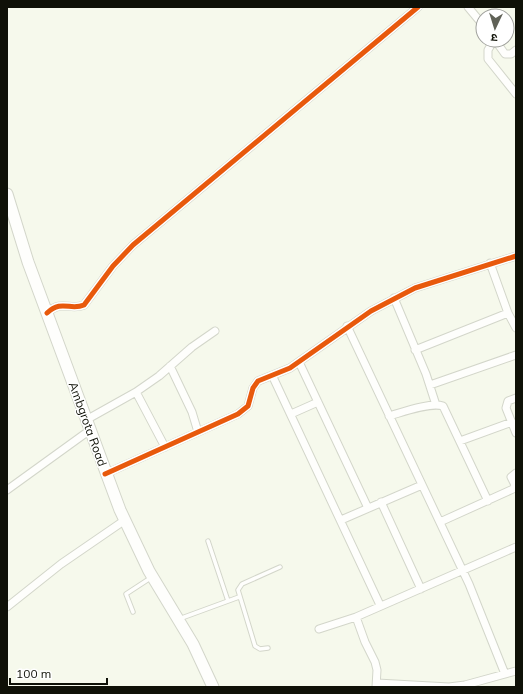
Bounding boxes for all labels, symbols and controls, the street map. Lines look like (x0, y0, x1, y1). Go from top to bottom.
north arrow (475, 8, 515, 48)
text: उ (490, 31, 498, 45)
street label: Ambgrota Road (66, 380, 110, 468)
scale bar (10, 660, 107, 686)
text: 100 m (16, 666, 51, 681)

